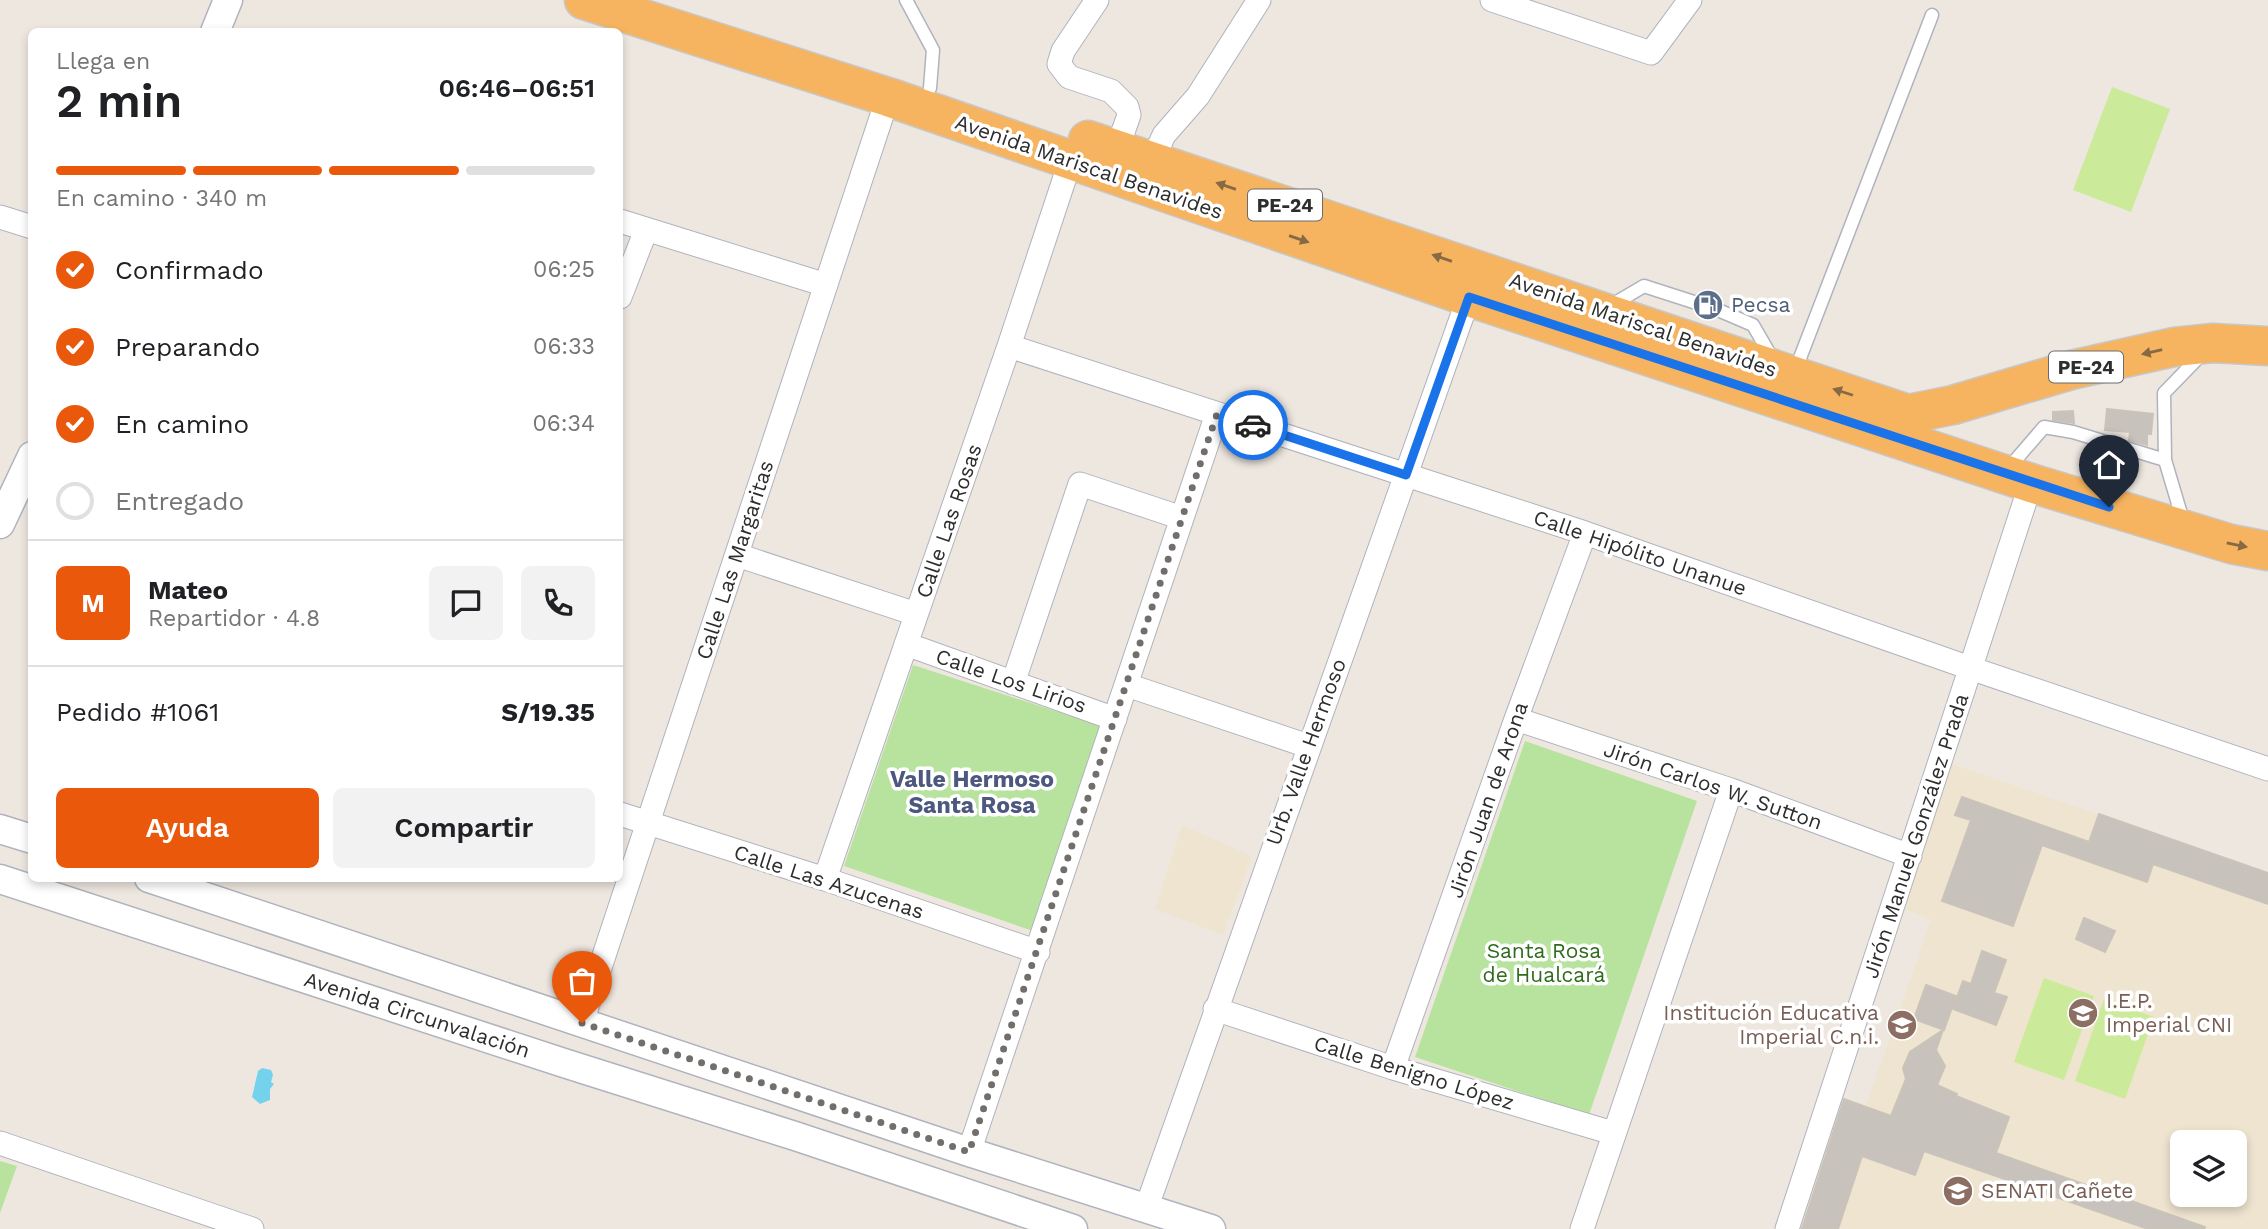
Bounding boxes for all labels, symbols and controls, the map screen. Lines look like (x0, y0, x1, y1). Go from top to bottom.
text: Llega en (56, 48, 150, 75)
text: 06:46–06:51 (438, 73, 595, 103)
text: 2 min (56, 74, 182, 128)
street label: Avenida Mariscal Benavides (952, 109, 1226, 224)
one-way arrow (1216, 180, 1237, 191)
text: En camino · 340 m (56, 185, 267, 212)
road number: PE-24 (1248, 190, 1322, 220)
one-way arrow (1289, 235, 1310, 245)
icon: check (56, 251, 94, 289)
one-way arrow (1431, 252, 1452, 263)
text: Confirmado (115, 255, 264, 285)
text: 06:25 (533, 256, 595, 283)
street label: Avenida Mariscal Benavides (1506, 267, 1780, 382)
fuel station icon: Pecsa (1691, 288, 1725, 322)
place label: Pecsa (1731, 292, 1791, 317)
icon: check (56, 328, 94, 366)
text: Preparando (115, 332, 260, 362)
text: 06:33 (533, 333, 595, 360)
one-way arrow (2141, 347, 2163, 358)
road number: PE-24 (2049, 352, 2123, 382)
one-way arrow (1833, 387, 1854, 397)
courier (1218, 390, 1288, 460)
icon: check (56, 405, 94, 443)
icon: car (1234, 406, 1272, 444)
text: En camino (115, 409, 249, 439)
text: 06:34 (532, 410, 595, 437)
pin (2079, 435, 2139, 507)
street label: Calle Las Rosas (910, 440, 987, 601)
icon: home (2090, 446, 2128, 484)
street label: Calle Las Margaritas (691, 457, 779, 663)
text: Entregado (115, 486, 244, 516)
street label: Calle Hipólito Unanue (1530, 504, 1750, 601)
one-way arrow (2227, 540, 2249, 551)
button: chat (429, 566, 503, 640)
button: phone (521, 566, 595, 640)
text: Mateo (148, 575, 228, 605)
text: M (81, 588, 105, 618)
text: Repartidor · 4.8 (148, 605, 320, 632)
street label: Calle Los Lirios (933, 643, 1090, 718)
street label: Urb. Valle Hermoso (1260, 655, 1351, 849)
street label: Jirón Manuel González Prada (1858, 690, 1973, 981)
text: Pedido #1061 (56, 697, 220, 727)
text: S/19.35 (501, 697, 595, 727)
street label: Jirón Juan de Arona (1442, 698, 1533, 901)
street label: Jirón Carlos W. Sutton (1601, 736, 1826, 835)
district label: Valle Hermoso Santa Rosa (890, 766, 1054, 819)
button: Ayuda (56, 788, 319, 868)
button: Compartir (333, 788, 595, 868)
street label: Calle Las Azucenas (731, 839, 927, 924)
park label: Santa Rosa de Hualcará (1483, 938, 1605, 987)
pin (552, 951, 612, 1023)
icon: bag (563, 962, 601, 1000)
street label: Avenida Circunvalación (301, 966, 533, 1063)
place label: I.E.P. Imperial CNI (2106, 988, 2232, 1037)
school or university icon: I.E.P. Imperial CNI (2066, 996, 2100, 1030)
place label: Institución Educativa Imperial C.n.i. (1663, 1000, 1879, 1049)
school or university icon: Institución Educativa Imperial C.n.i. (1885, 1008, 1919, 1042)
street label: Calle Benigno López (1311, 1030, 1517, 1115)
map controls (2170, 1130, 2247, 1207)
button: layers (2170, 1130, 2247, 1207)
school or university icon: SENATI Cañete (1941, 1174, 1975, 1208)
place label: SENATI Cañete (1981, 1178, 2133, 1203)

